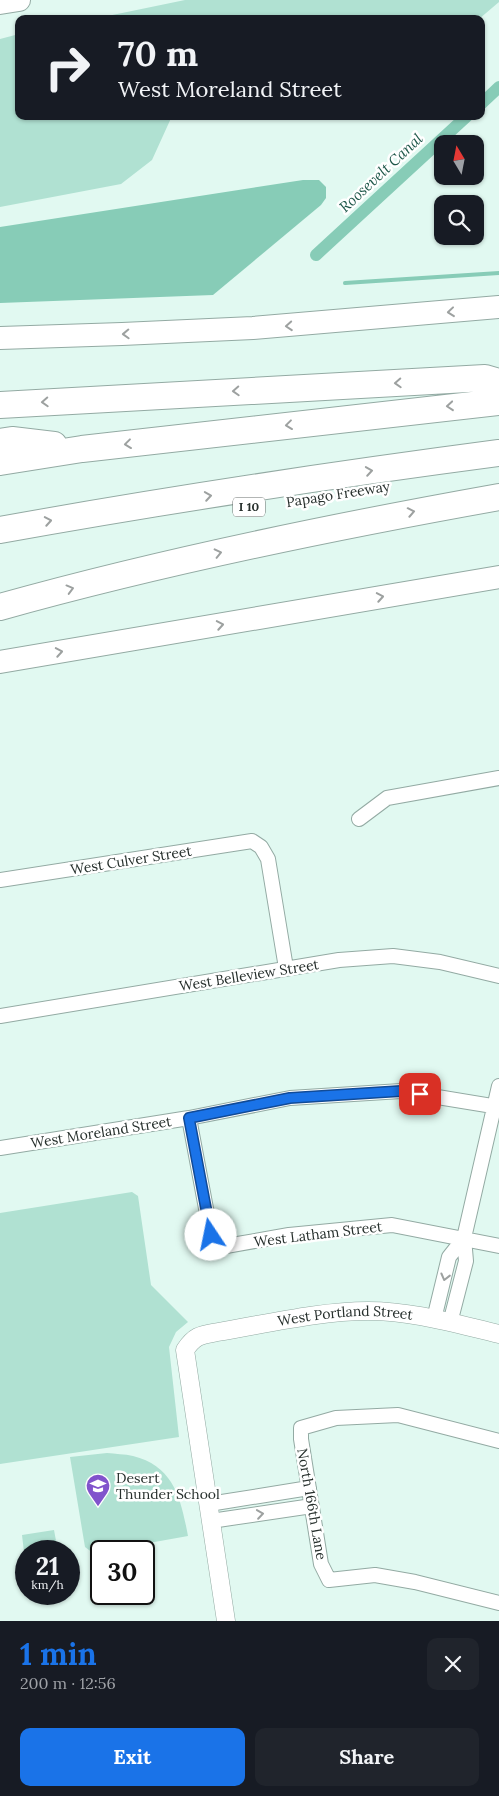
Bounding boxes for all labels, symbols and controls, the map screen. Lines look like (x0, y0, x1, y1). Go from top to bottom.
text: 70 m (118, 31, 198, 76)
icon: right (35, 35, 100, 100)
text: West Moreland Street (118, 75, 342, 103)
water label: Roosevelt Canal (335, 129, 427, 216)
north arrow (434, 135, 484, 185)
map controls (434, 135, 484, 245)
button: search (434, 195, 484, 245)
one-way arrow (446, 306, 454, 317)
one-way arrow (284, 320, 292, 331)
one-way arrow (122, 329, 130, 339)
one-way arrow (394, 377, 402, 388)
one-way arrow (232, 386, 240, 397)
one-way arrow (40, 397, 48, 408)
one-way arrow (446, 401, 454, 412)
one-way arrow (285, 419, 293, 430)
one-way arrow (123, 438, 131, 449)
one-way arrow (365, 467, 373, 477)
street label: Papago Freeway (285, 477, 392, 511)
one-way arrow (204, 491, 213, 501)
road number: I 10 (233, 498, 265, 516)
one-way arrow (407, 507, 416, 518)
one-way arrow (44, 517, 52, 527)
one-way arrow (213, 548, 222, 558)
one-way arrow (65, 584, 74, 595)
one-way arrow (375, 593, 384, 603)
one-way arrow (215, 620, 224, 630)
one-way arrow (55, 647, 64, 657)
street label: West Culver Street (69, 841, 193, 878)
street label: West Belleview Street (178, 955, 321, 995)
pin (399, 1073, 441, 1115)
icon: arrive (406, 1080, 434, 1108)
street label: West Moreland Street (29, 1112, 173, 1152)
position arrow (184, 1208, 236, 1260)
street label: West Latham Street (253, 1217, 384, 1251)
one-way arrow (440, 1272, 451, 1281)
street label: West Portland Street (276, 1302, 415, 1330)
street label: North 166th Lane (293, 1447, 331, 1562)
place label: Desert Thunder School (116, 1469, 220, 1503)
school or university icon: Desert Thunder School (85, 1473, 111, 1507)
one-way arrow (256, 1509, 264, 1520)
speed limit sign: 30 (90, 1540, 155, 1605)
text: 21 (36, 1550, 59, 1582)
text: km/h (31, 1577, 64, 1592)
text: 1 min (20, 1635, 97, 1673)
button: close (427, 1638, 479, 1690)
text: 200 m · 12:56 (20, 1673, 116, 1693)
button: Exit (20, 1728, 245, 1786)
button: Share (255, 1728, 479, 1786)

